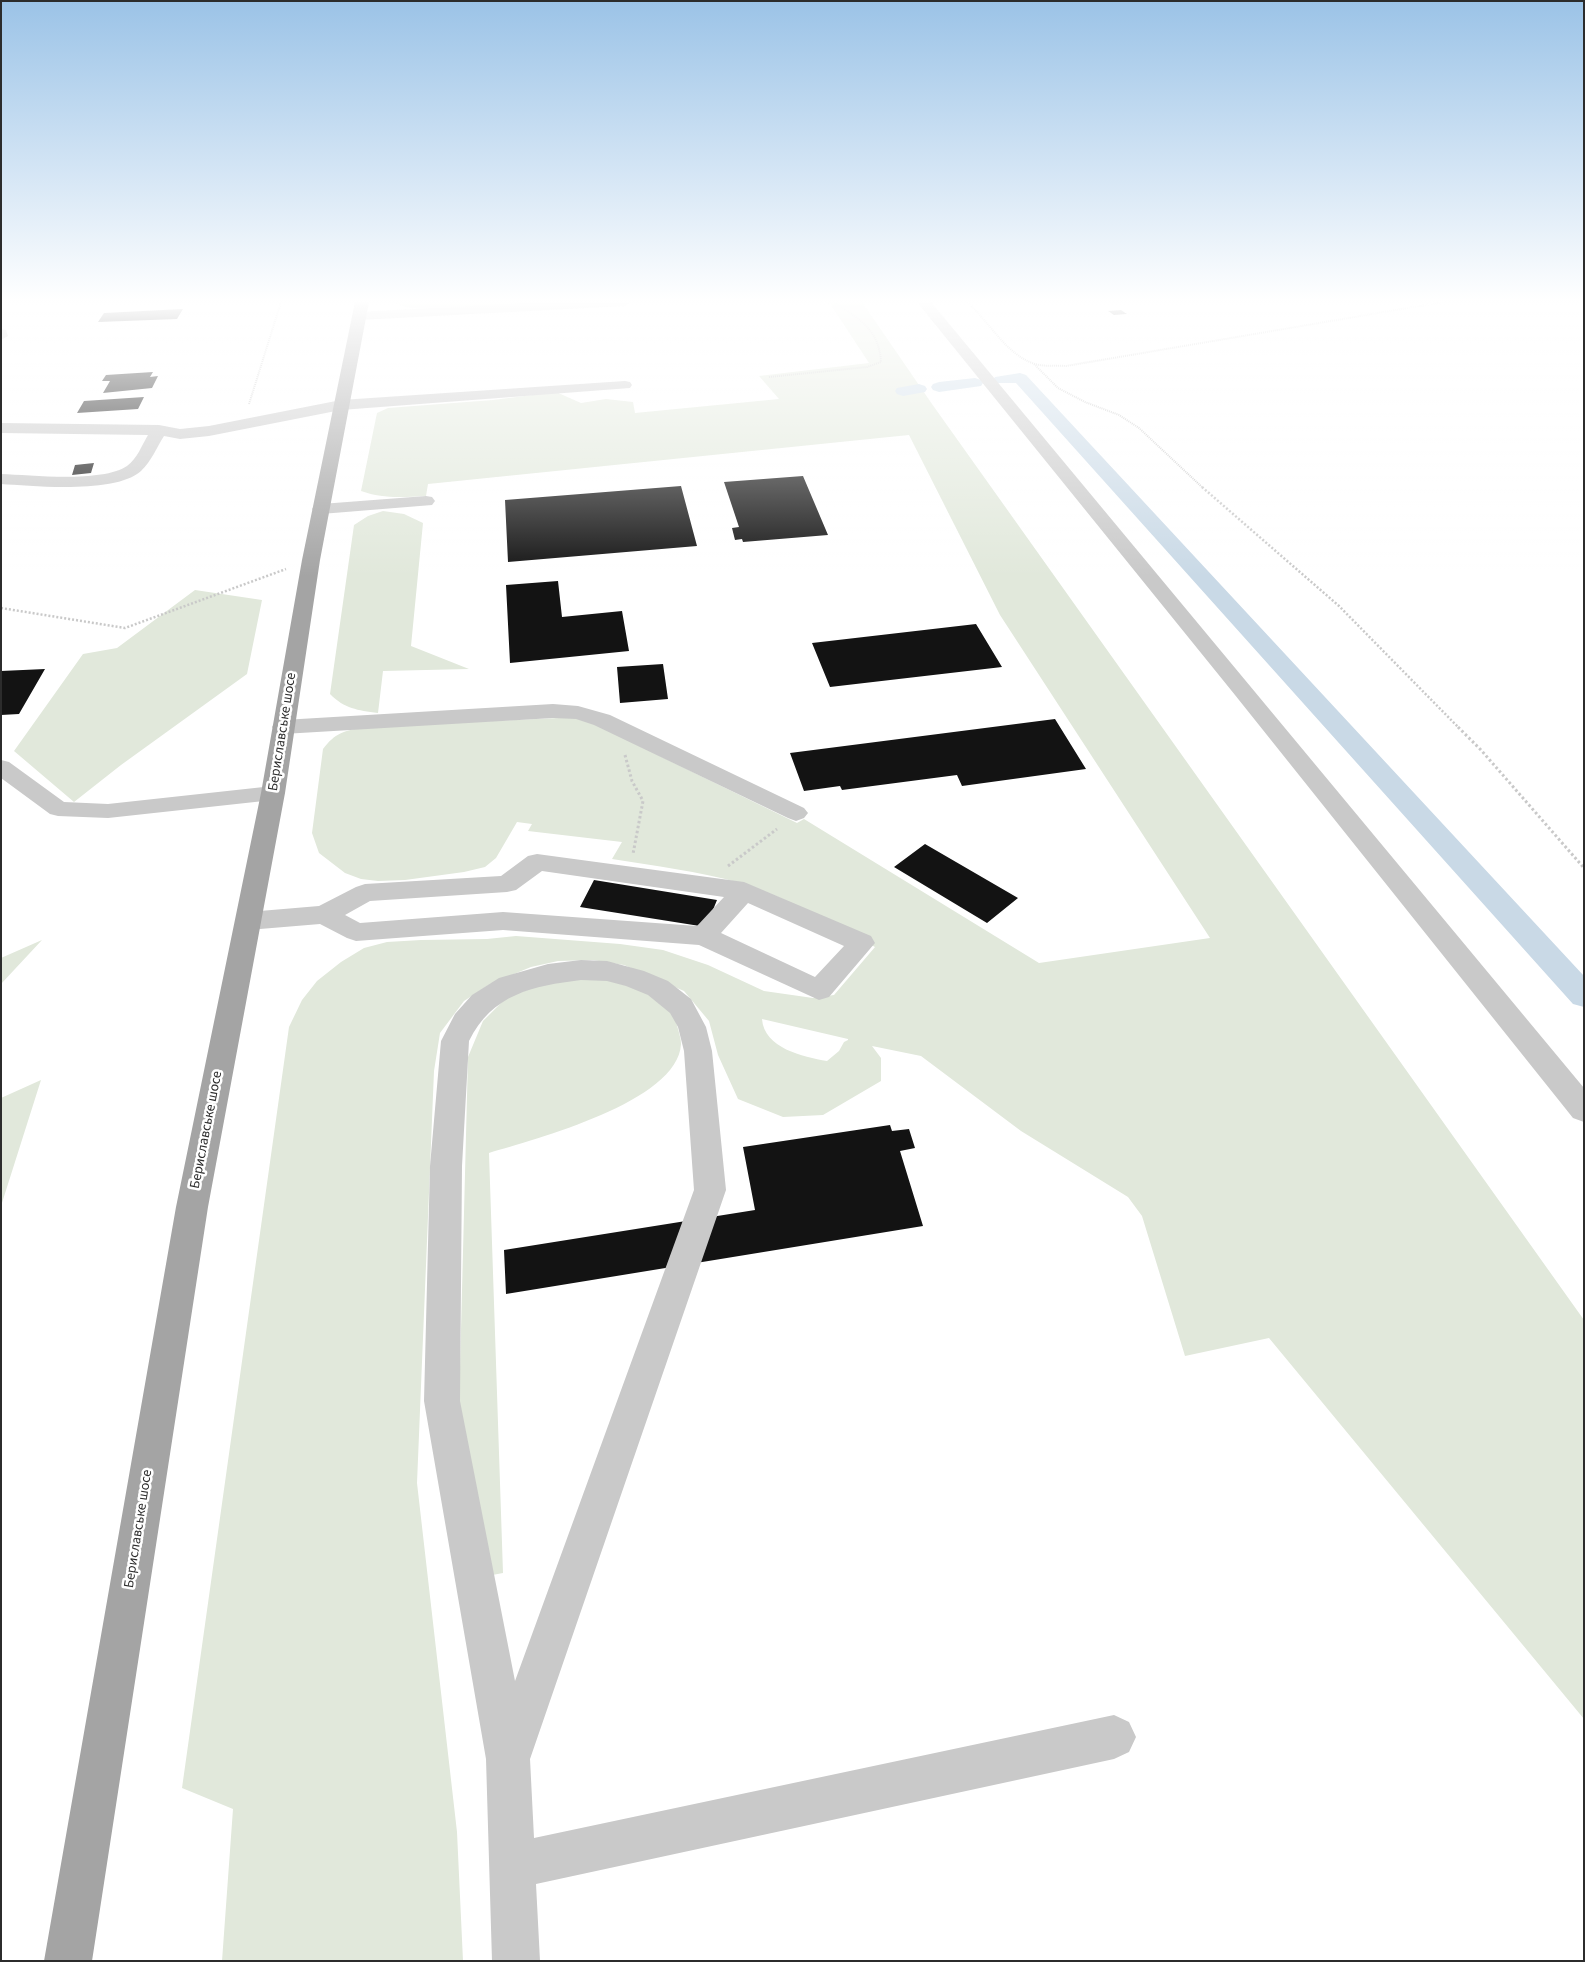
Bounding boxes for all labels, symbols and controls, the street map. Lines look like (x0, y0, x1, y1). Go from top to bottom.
street label: Бериславське шосе (265, 672, 301, 792)
street label: Бериславське шосе (187, 1070, 227, 1190)
street label: Бериславське шосе (121, 1469, 157, 1589)

